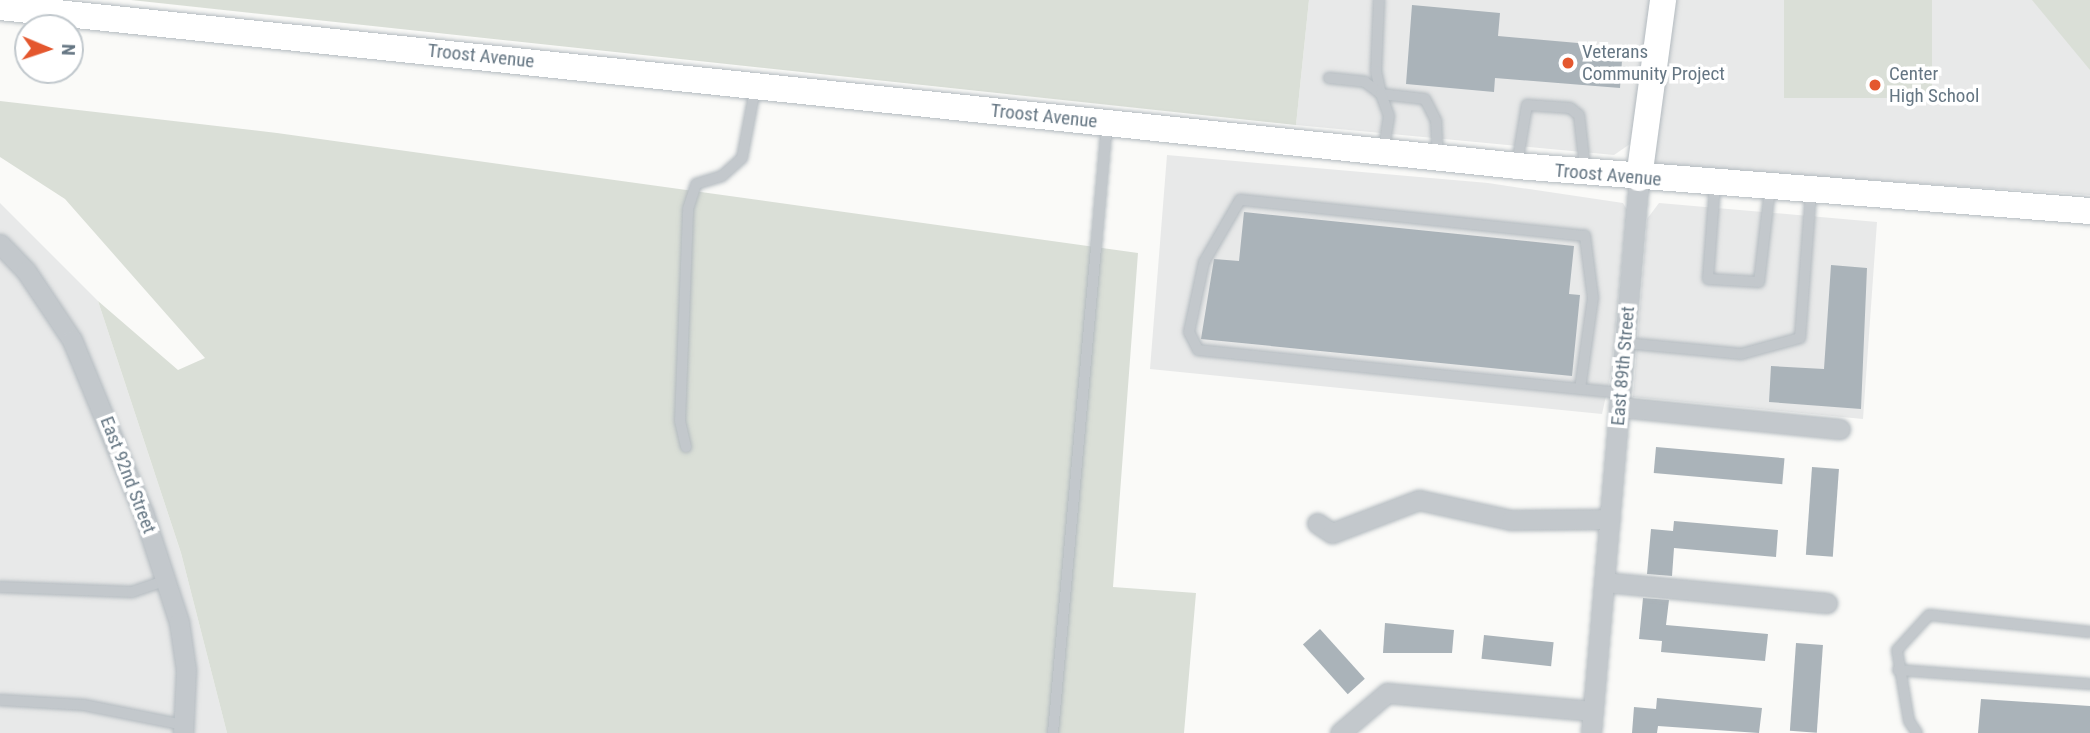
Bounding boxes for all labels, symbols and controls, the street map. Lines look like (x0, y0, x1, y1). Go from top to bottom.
north arrow (14, 14, 84, 84)
street label: Troost Avenue (426, 39, 536, 73)
place label: Veterans Community Project (1582, 41, 1725, 85)
text: N (57, 43, 80, 56)
marker: Veterans Community Project (1560, 55, 1576, 71)
place label: Center High School (1889, 63, 1979, 107)
marker: Center High School (1867, 77, 1883, 93)
street label: Troost Avenue (989, 99, 1099, 133)
street label: Troost Avenue (1554, 159, 1662, 191)
street label: East 89th Street (1606, 305, 1640, 427)
street label: East 92nd Street (95, 413, 161, 537)

